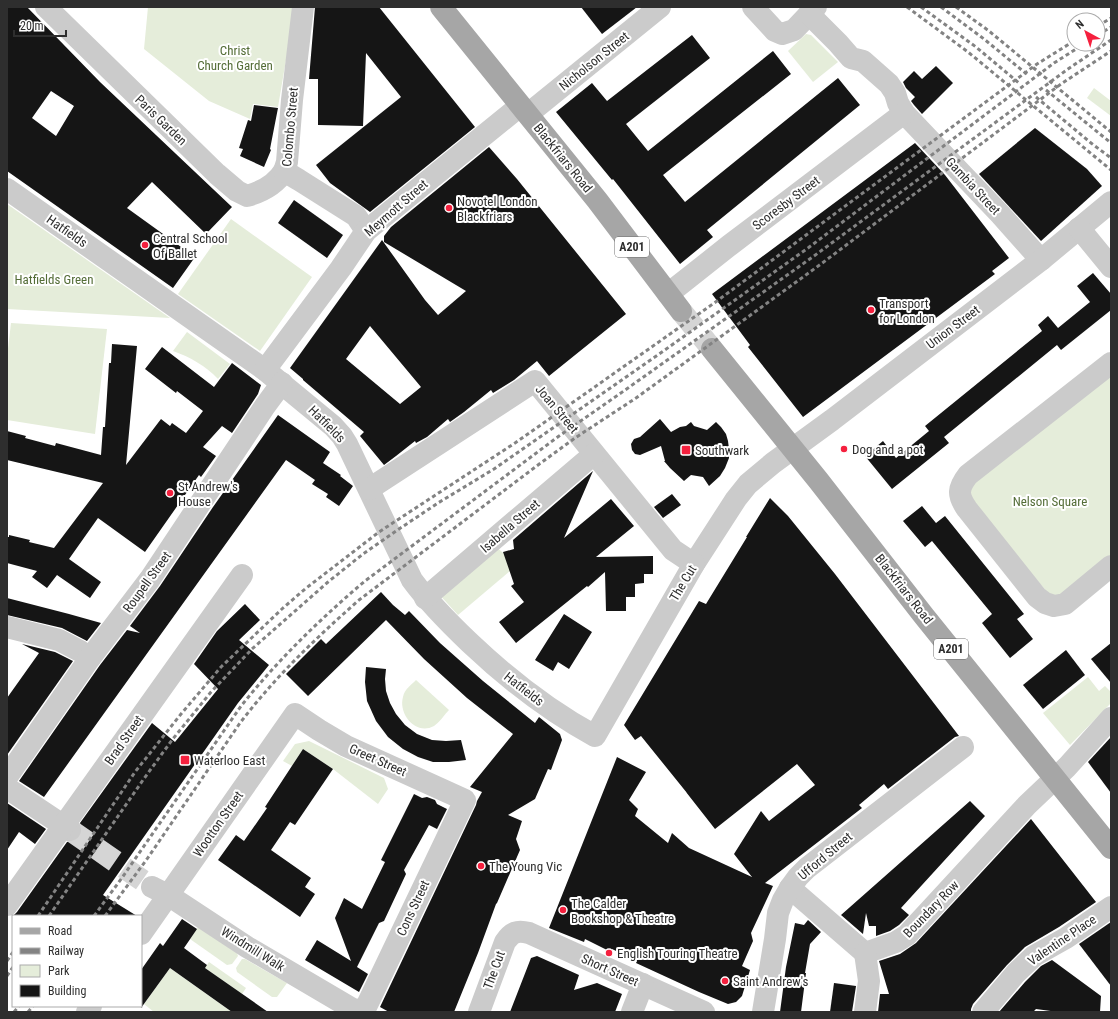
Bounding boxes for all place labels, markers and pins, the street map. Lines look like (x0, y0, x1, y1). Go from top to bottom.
place label: Novotel London Blackfriars (457, 194, 538, 224)
marker: Novotel London Blackfriars (444, 203, 454, 213)
place label: Central School Of Ballet (153, 231, 228, 261)
marker: Central School Of Ballet (140, 240, 150, 250)
place label: Transport for London (879, 296, 935, 326)
marker: Transport for London (866, 305, 876, 315)
place label: Dog and a pot (852, 442, 923, 457)
place label: Southwark (695, 443, 749, 458)
marker: Southwark (680, 444, 692, 456)
marker: Dog and a pot (839, 444, 849, 454)
place label: St Andrew's House (178, 479, 238, 509)
marker: St Andrew's House (165, 488, 175, 498)
place label: Waterloo East (194, 753, 265, 768)
marker: Waterloo East (179, 754, 191, 766)
place label: The Young Vic (489, 859, 562, 874)
marker: The Young Vic (476, 861, 486, 871)
place label: The Calder Bookshop & Theatre (571, 896, 674, 926)
marker: The Calder Bookshop & Theatre (558, 905, 568, 915)
place label: English Touring Theatre (617, 946, 738, 961)
marker: English Touring Theatre (604, 948, 614, 958)
place label: Saint Andrew's (733, 974, 808, 989)
marker: Saint Andrew's (720, 976, 730, 986)

